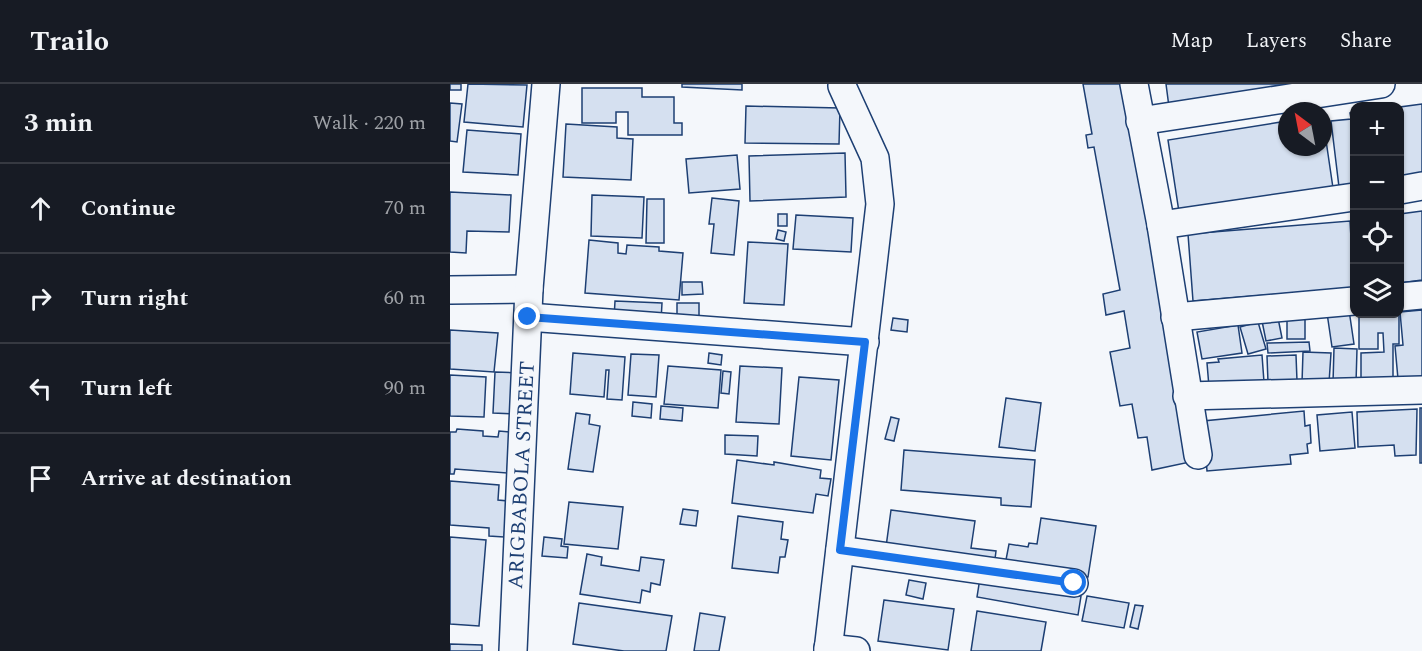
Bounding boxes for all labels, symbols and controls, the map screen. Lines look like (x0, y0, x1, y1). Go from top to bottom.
text: Trailo (30, 20, 109, 63)
text: Map (1171, 25, 1213, 57)
text: Layers (1246, 25, 1307, 57)
text: Share (1340, 25, 1392, 57)
north arrow (1278, 102, 1332, 156)
map controls (1350, 102, 1404, 318)
button: + (1350, 102, 1404, 156)
text: 3 min (24, 103, 93, 143)
text: Walk · 220 m (313, 108, 426, 138)
button: − (1350, 156, 1404, 210)
icon: ahead (24, 192, 57, 225)
text: Continue (81, 192, 176, 225)
text: 70 m (384, 193, 426, 223)
button: locate (1350, 210, 1404, 264)
button: layers (1350, 264, 1404, 318)
icon: right (24, 282, 57, 315)
text: Turn right (81, 282, 188, 315)
text: 60 m (384, 283, 426, 313)
route end (514, 303, 540, 329)
street label: ARIGBABOLA STREET (500, 360, 544, 590)
icon: left (24, 372, 57, 405)
text: Turn left (81, 372, 173, 405)
text: 90 m (384, 373, 426, 403)
icon: arrive (24, 462, 57, 495)
text: Arrive at destination (81, 462, 292, 495)
route start (1060, 569, 1086, 595)

